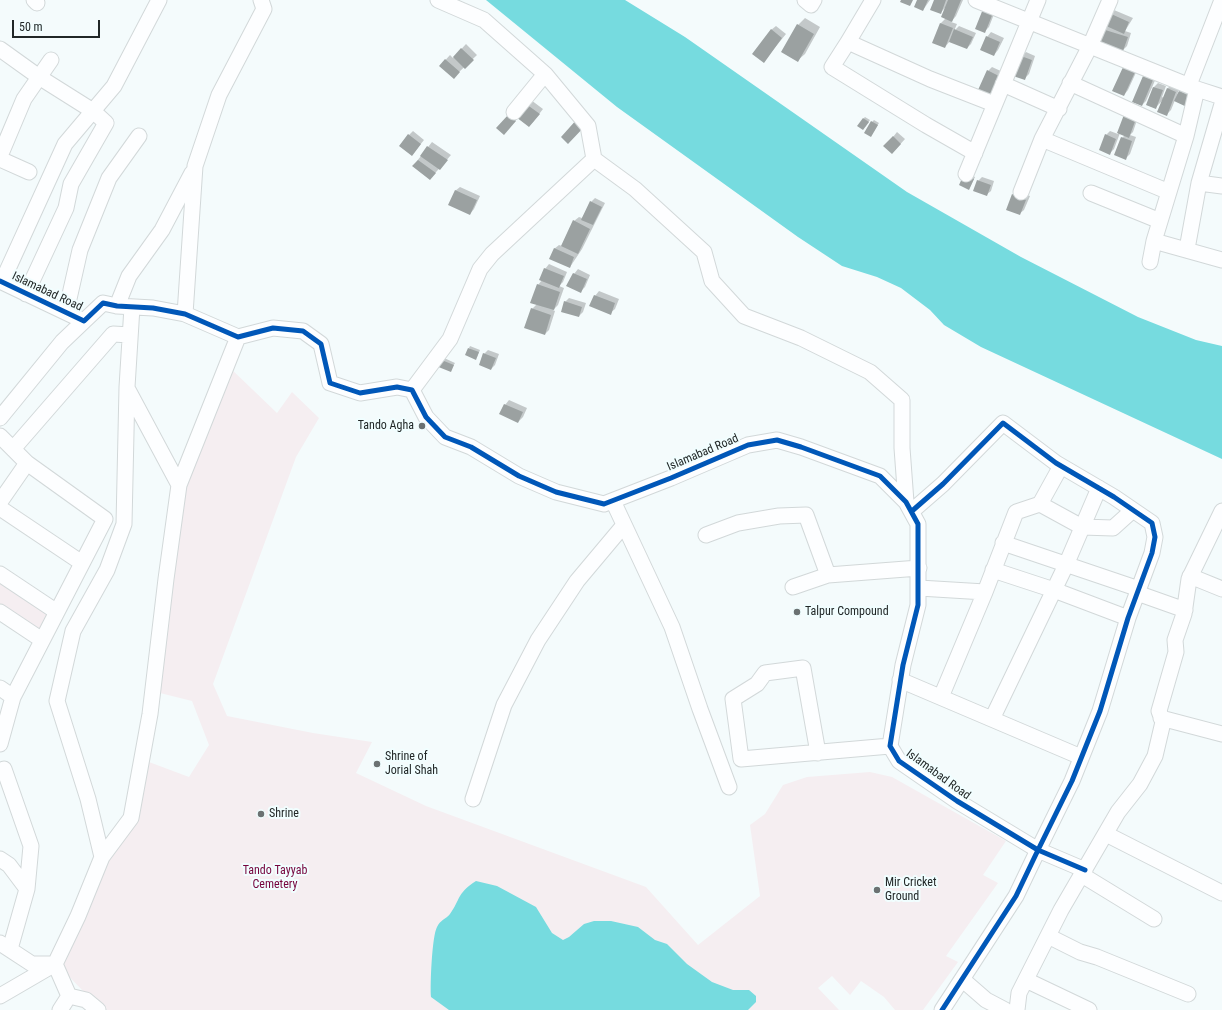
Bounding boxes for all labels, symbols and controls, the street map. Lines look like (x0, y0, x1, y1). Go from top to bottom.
scale bar (14, 12, 102, 38)
text: 50 m (19, 20, 43, 34)
street label: Islamabad Road (9, 269, 85, 315)
place label: Tando Agha (358, 419, 414, 433)
marker: Tando Agha (417, 421, 427, 431)
street label: Islamabad Road (665, 431, 741, 475)
place label: Talpur Compound (805, 605, 889, 619)
marker: Talpur Compound (792, 607, 802, 617)
street label: Islamabad Road (903, 747, 973, 803)
place label: Shrine of Jorial Shah (385, 750, 438, 778)
marker: Shrine of Jorial Shah (372, 759, 382, 769)
place label: Shrine (269, 807, 299, 821)
marker: Shrine (256, 809, 266, 819)
park label: Tando Tayyab Cemetery (243, 864, 307, 892)
place label: Mir Cricket Ground (885, 876, 936, 904)
marker: Mir Cricket Ground (872, 885, 882, 895)

